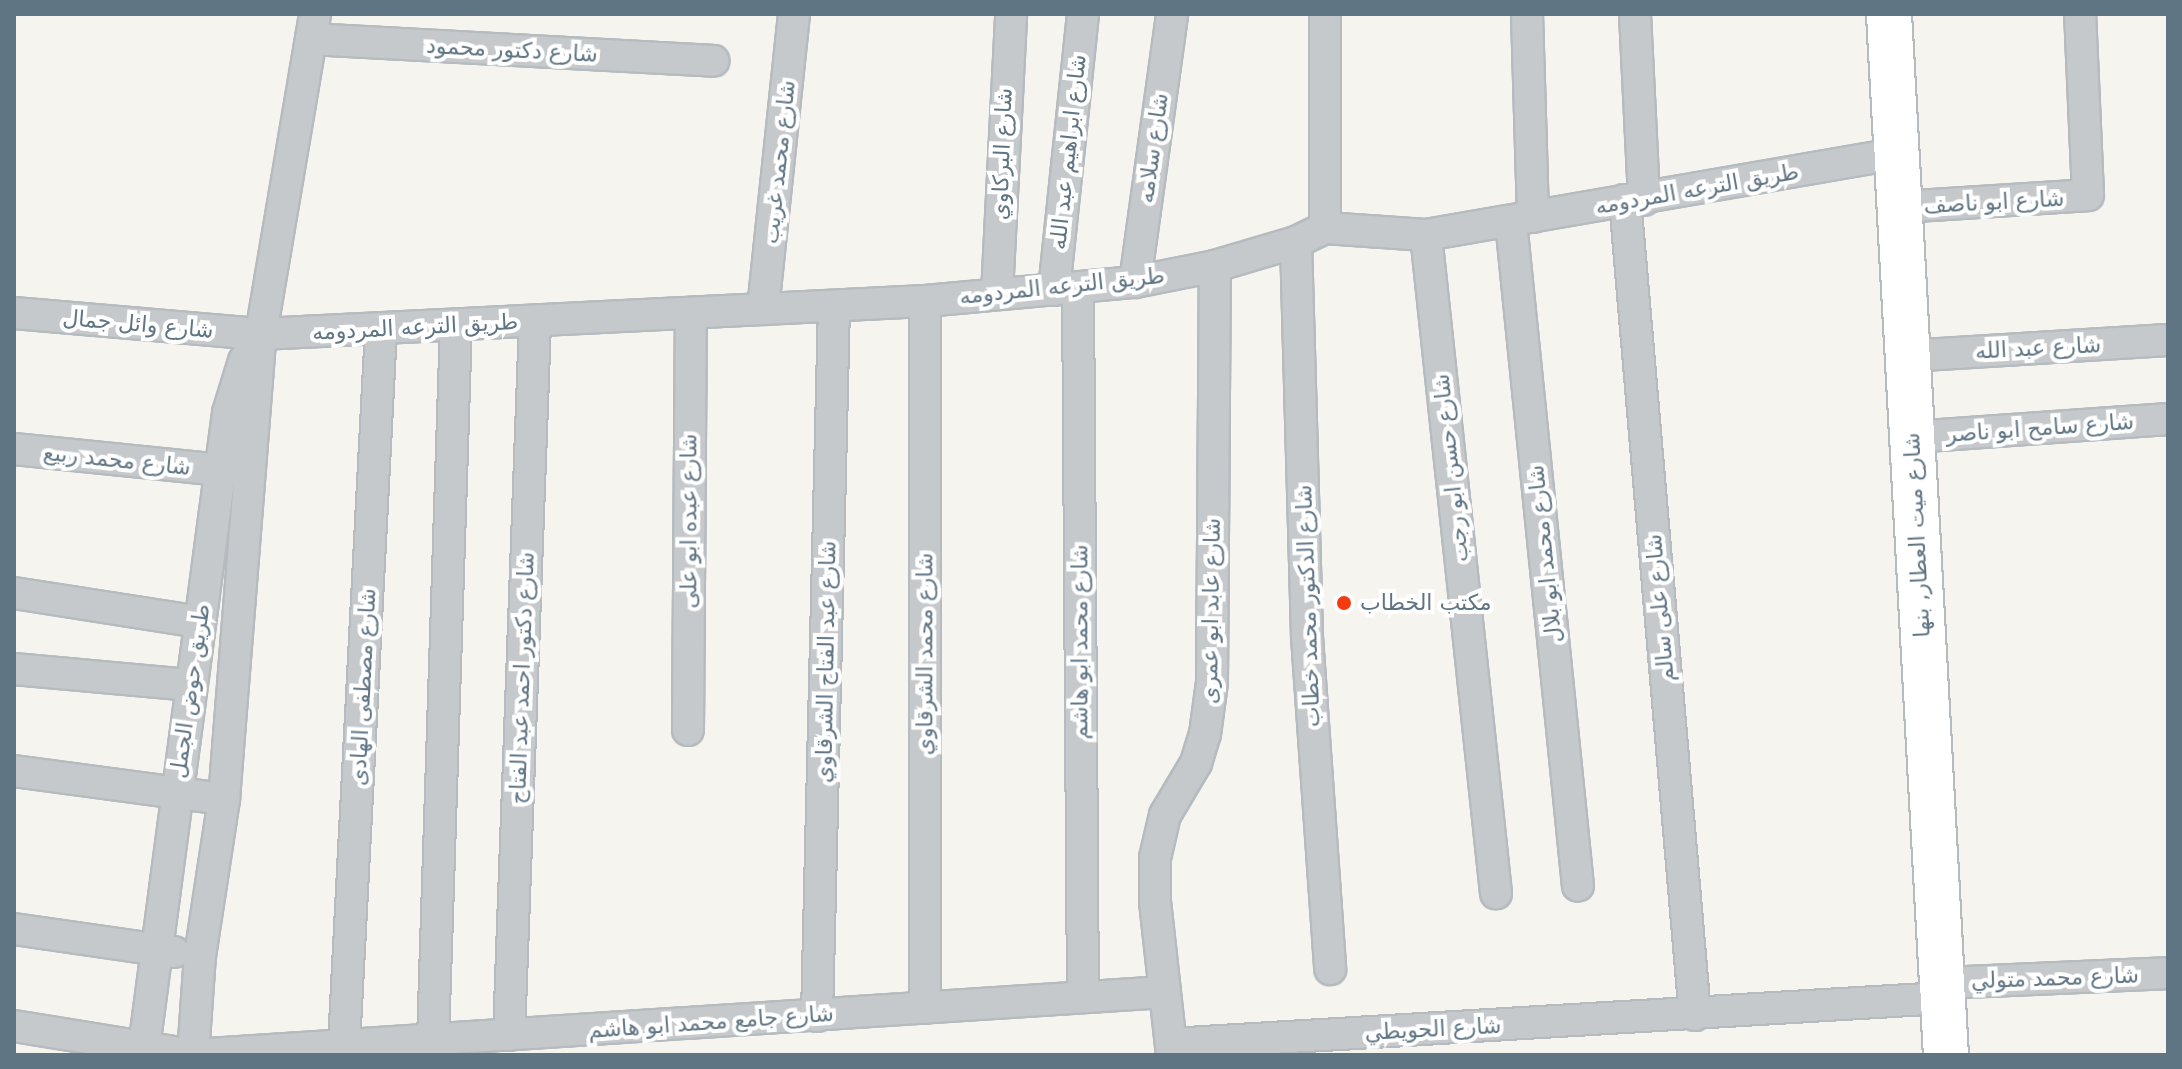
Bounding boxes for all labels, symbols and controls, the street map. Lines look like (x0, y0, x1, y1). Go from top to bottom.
street label: شارع دكتور محمود (426, 32, 598, 68)
street label: شارع ابراهيم عبد الله (1045, 53, 1091, 251)
street label: شارع محمد غريب (757, 79, 801, 245)
street label: شارع البركاوي (986, 87, 1018, 221)
street label: شارع سلامه (1132, 91, 1174, 205)
street label: طريق الترعه المردومه (1593, 158, 1801, 220)
street label: شارع ابو ناصف (1923, 185, 2065, 219)
street label: طريق الترعه المردومه (958, 262, 1166, 310)
street label: شارع وائل جمال (61, 304, 215, 344)
street label: طريق الترعه المردومه (311, 308, 519, 346)
street label: شارع عبد الله (1974, 332, 2102, 364)
street label: شارع حسن ابو رجب (1428, 373, 1474, 563)
street label: شارع سامح ابو ناصر (1945, 408, 2135, 448)
street label: شارع ميت العطار, بنها (1898, 432, 1936, 638)
street label: شارع عبده ابو على (676, 433, 702, 609)
street label: شارع محمد ربيع (42, 439, 192, 481)
street label: شارع محمد ابو بلال (1523, 464, 1567, 644)
street label: شارع الدكتور محمد خطاب (1291, 484, 1325, 728)
street label: شارع عابد ابو عمرى (1196, 518, 1226, 704)
street label: شارع على سالم (1640, 533, 1680, 683)
street label: شارع عبد الفتاح الشرقاوي (811, 541, 841, 783)
street label: شارع محمد ابو هاشم (1067, 544, 1093, 740)
street label: شارع دكتور احمد عبد الفتاح (504, 551, 540, 805)
street label: شارع محمد الشرقاوي (912, 553, 938, 755)
street label: شارع مصطفى الهادى (345, 587, 381, 787)
place label: مكتب الخطاب (1360, 590, 1492, 616)
marker: مكتب الخطاب (1335, 594, 1353, 612)
street label: طريق حوض الجمل (165, 602, 215, 780)
street label: شارع محمد متولي (1971, 962, 2139, 994)
street label: شارع جامع محمد ابو هاشم (587, 1000, 835, 1044)
street label: شارع الحويطي (1364, 1012, 1502, 1046)

